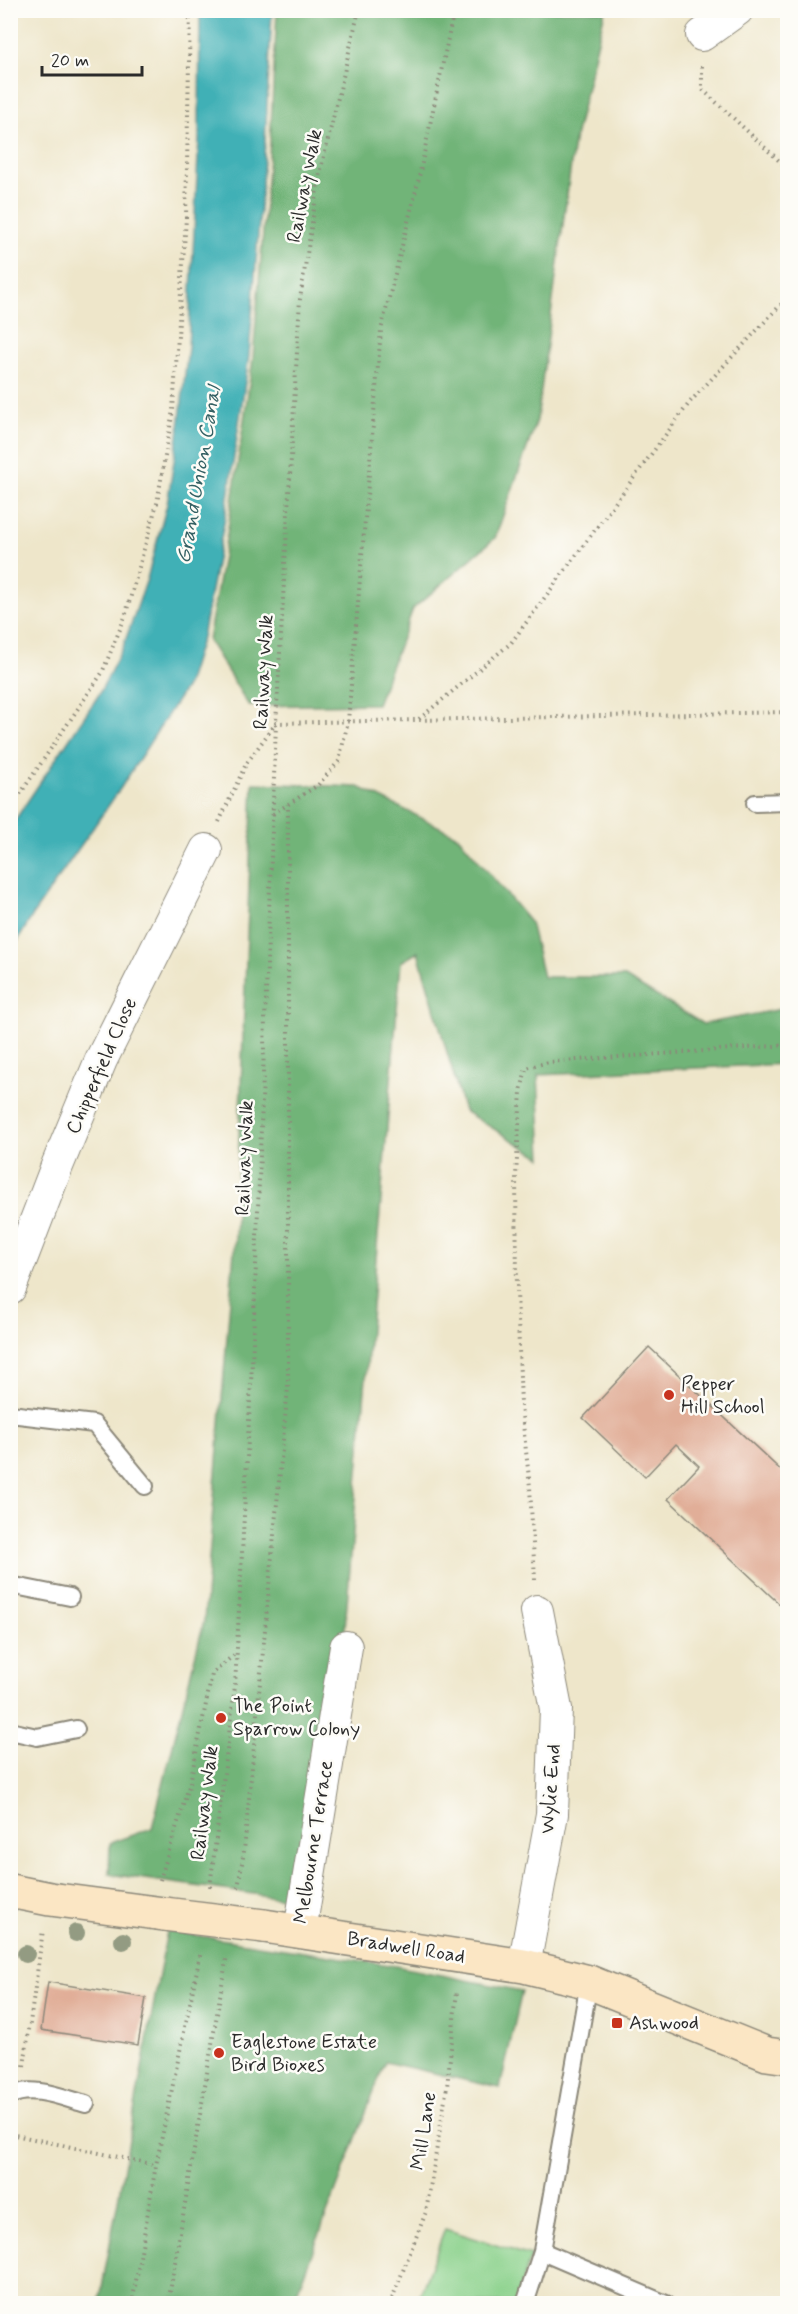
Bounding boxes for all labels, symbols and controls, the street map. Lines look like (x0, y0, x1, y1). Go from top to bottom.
scale bar (42, 39, 142, 77)
text: 20 m (51, 49, 89, 73)
street label: Railway Walk (281, 127, 329, 245)
water label: Grand Union Canal (170, 382, 229, 566)
street label: Railway Walk (248, 614, 280, 730)
street label: Chipperfield Close (60, 993, 144, 1139)
street label: Railway Walk (230, 1100, 260, 1216)
place label: Pepper Hill School (681, 1371, 765, 1421)
marker: Pepper Hill School (662, 1388, 676, 1402)
place label: The Point Sparrow Colony (233, 1693, 360, 1743)
marker: The Point Sparrow Colony (214, 1711, 228, 1725)
street label: Wylie End (534, 1743, 568, 1835)
street label: Railway Walk (185, 1744, 225, 1862)
street label: Melbourne Terrace (288, 1758, 340, 1926)
street label: Bradwell Road (345, 1925, 467, 1971)
place label: Ashwood (629, 2010, 699, 2037)
marker: Ashwood (610, 2016, 624, 2030)
place label: Eaglestone Estate Bird Bioxes (231, 2029, 377, 2079)
marker: Eaglestone Estate Bird Bioxes (212, 2046, 226, 2060)
street label: Mill Lane (404, 2090, 444, 2172)

